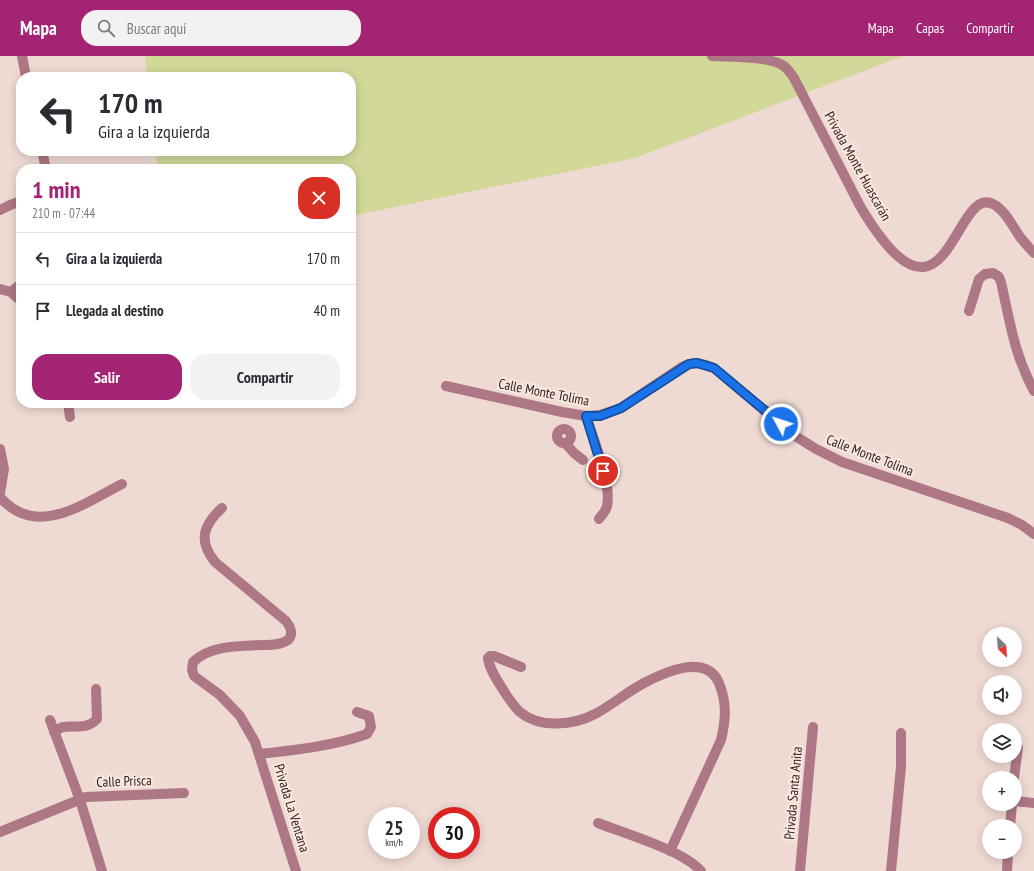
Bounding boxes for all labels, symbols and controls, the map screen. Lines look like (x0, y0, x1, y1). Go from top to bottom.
search box (81, 10, 361, 46)
text: Mapa (20, 16, 57, 40)
icon: search (95, 17, 117, 39)
text: Buscar aquí (127, 19, 186, 38)
text: Mapa (868, 19, 894, 37)
text: Capas (916, 19, 944, 37)
text: Compartir (966, 19, 1014, 37)
text: 170 m (98, 84, 162, 121)
icon: left (32, 88, 84, 140)
street label: Privada Monte Huascarán (821, 108, 895, 224)
text: Gira a la izquierda (98, 120, 210, 143)
text: 1 min (32, 174, 80, 205)
button: close (298, 177, 340, 219)
text: 210 m · 07:44 (32, 205, 95, 222)
icon: left (32, 248, 54, 270)
text: Gira a la izquierda (66, 249, 162, 268)
text: 170 m (307, 249, 340, 268)
icon: arrive (32, 300, 54, 322)
text: Llegada al destino (66, 301, 164, 320)
text: 40 m (314, 301, 340, 320)
button: Salir (32, 354, 182, 400)
button: Compartir (190, 354, 340, 400)
street label: Calle Monte Tolima (497, 374, 591, 410)
position arrow (760, 403, 802, 445)
street label: Calle Monte Tolima (824, 430, 916, 480)
pin (586, 454, 620, 488)
icon: arrive (592, 460, 614, 482)
north arrow (982, 627, 1022, 667)
map controls (982, 627, 1022, 859)
button: sound (982, 675, 1022, 715)
button: layers (982, 723, 1022, 763)
street label: Privada Santa Anita (780, 746, 806, 840)
street label: Privada La Ventana (270, 762, 314, 854)
street label: Calle Prisca (96, 771, 152, 791)
button: + (982, 771, 1022, 811)
speed limit sign: 30 (428, 807, 480, 859)
text: 25 (384, 815, 404, 841)
button: − (982, 819, 1022, 859)
text: km/h (385, 836, 403, 849)

